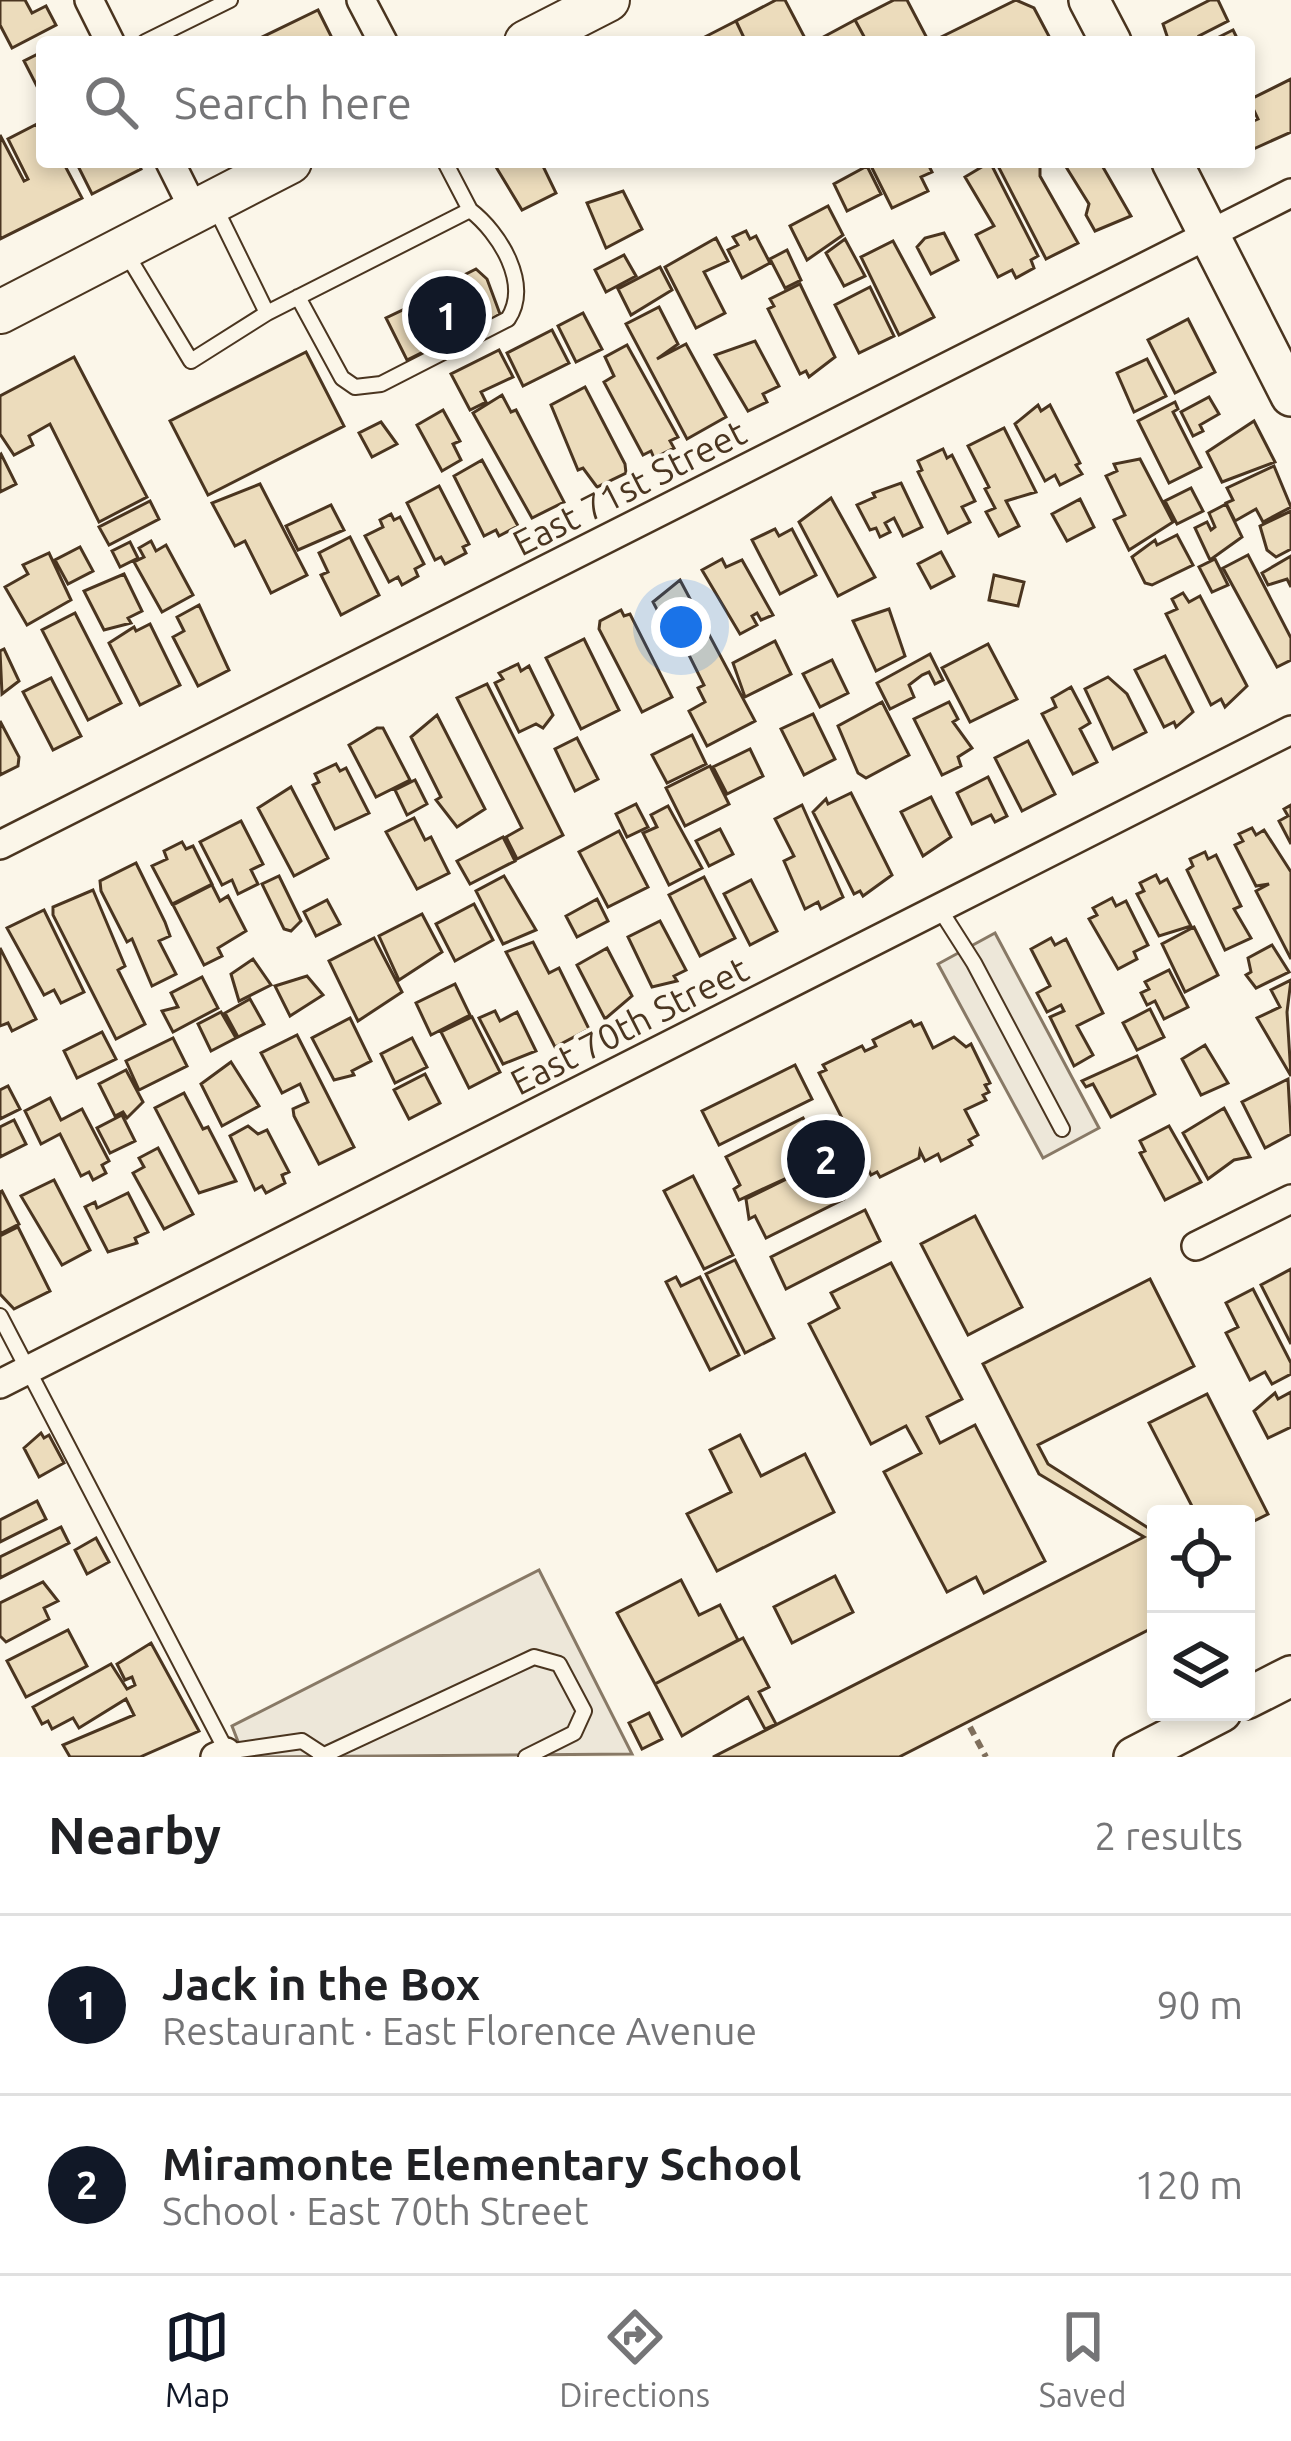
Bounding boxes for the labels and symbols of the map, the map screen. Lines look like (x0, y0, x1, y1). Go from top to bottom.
pin: 1 (408, 270, 486, 360)
street label: East 71st Street (506, 411, 752, 563)
your location (651, 597, 711, 657)
street label: East 70th Street (504, 948, 754, 1102)
pin: 2 (787, 1114, 865, 1204)

